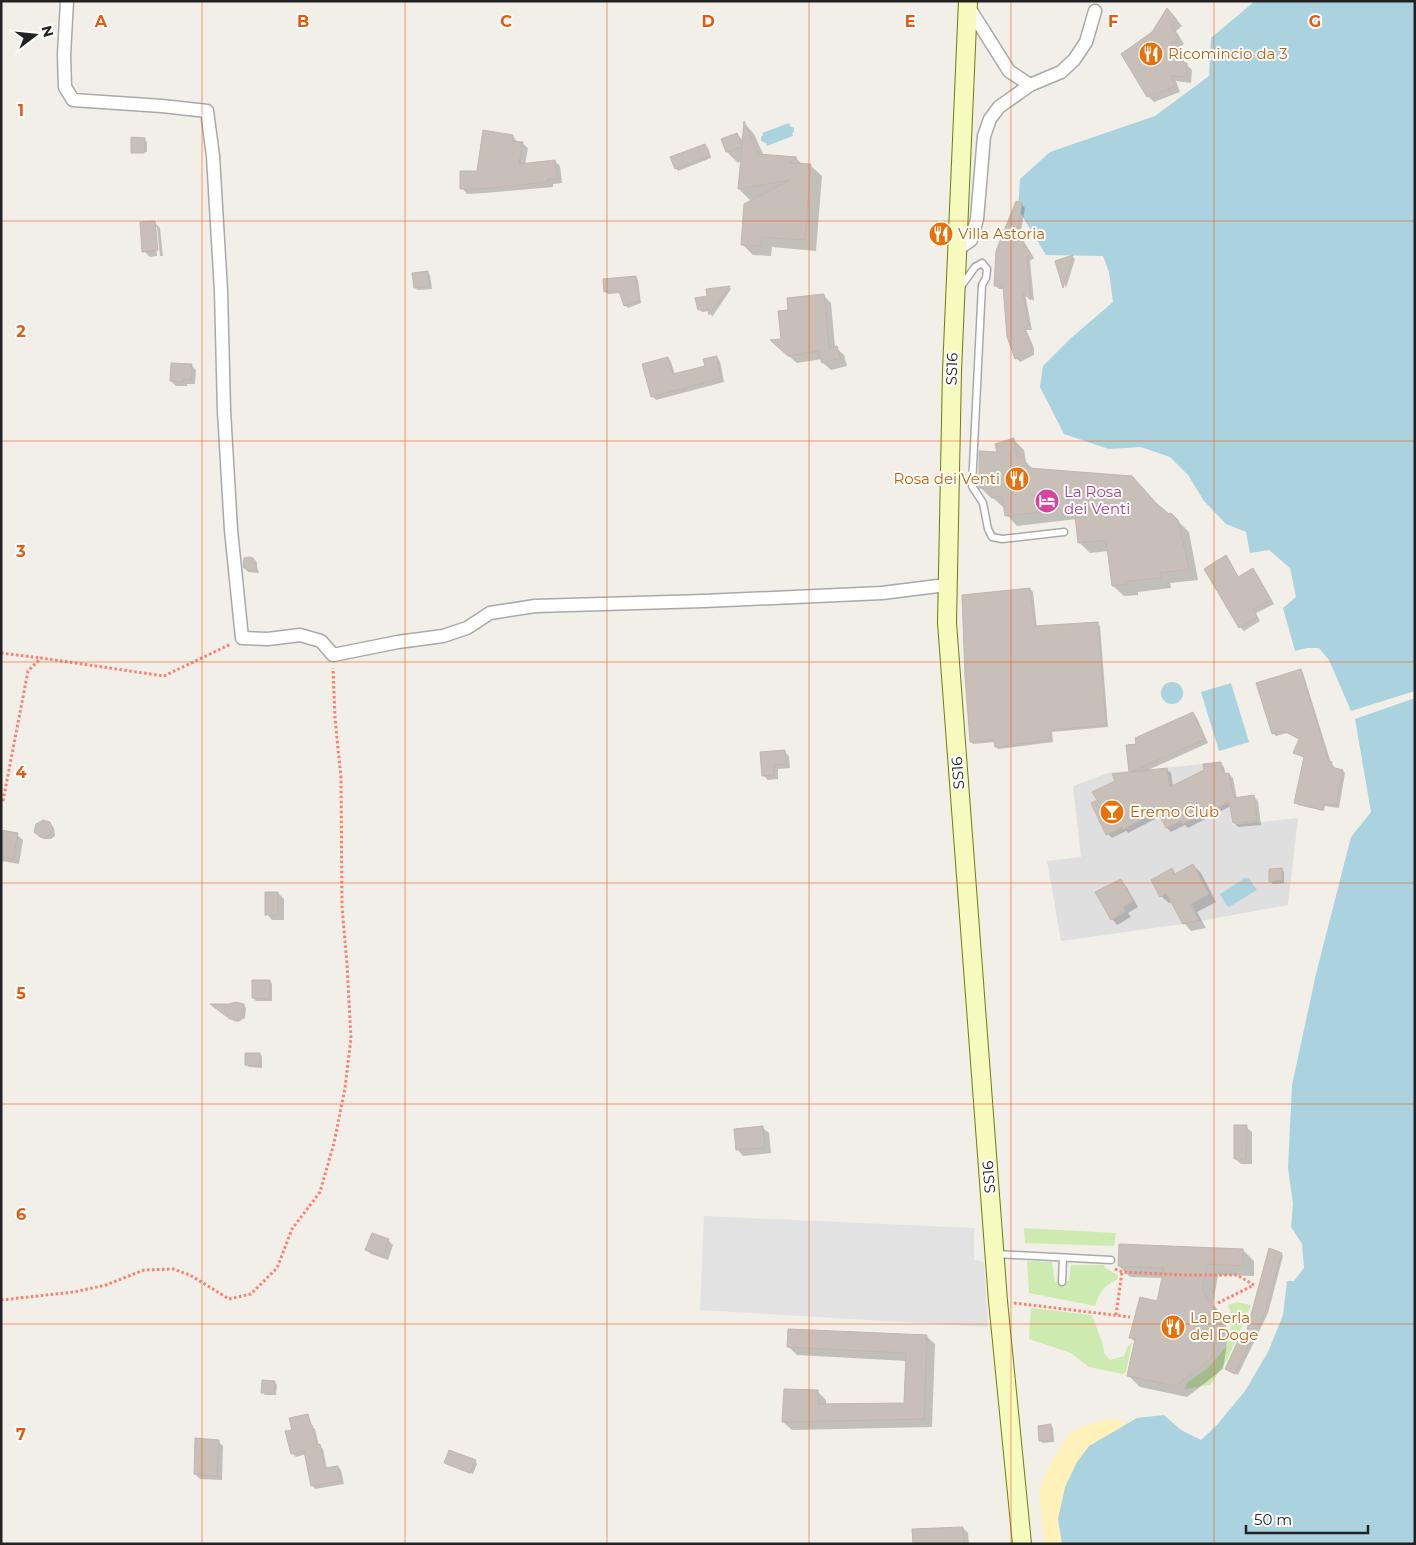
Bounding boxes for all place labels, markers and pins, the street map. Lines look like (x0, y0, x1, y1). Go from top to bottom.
restaurant icon: Ricomincio da 3 (1138, 41, 1164, 67)
place label: Ricomincio da 3 (1168, 44, 1288, 63)
restaurant icon: Villa Astoria (928, 221, 954, 247)
place label: Villa Astoria (958, 224, 1045, 243)
restaurant icon: Rosa dei Venti (1004, 466, 1030, 492)
place label: Rosa dei Venti (893, 469, 1000, 488)
place label: La Rosa dei Venti (1064, 482, 1130, 518)
hotel icon: La Rosa dei Venti (1034, 488, 1060, 514)
bar icon: Eremo Club (1099, 799, 1125, 825)
place label: Eremo Club (1130, 802, 1219, 821)
place label: La Perla del Doge (1190, 1308, 1258, 1344)
restaurant icon: La Perla del Doge (1160, 1314, 1186, 1340)

